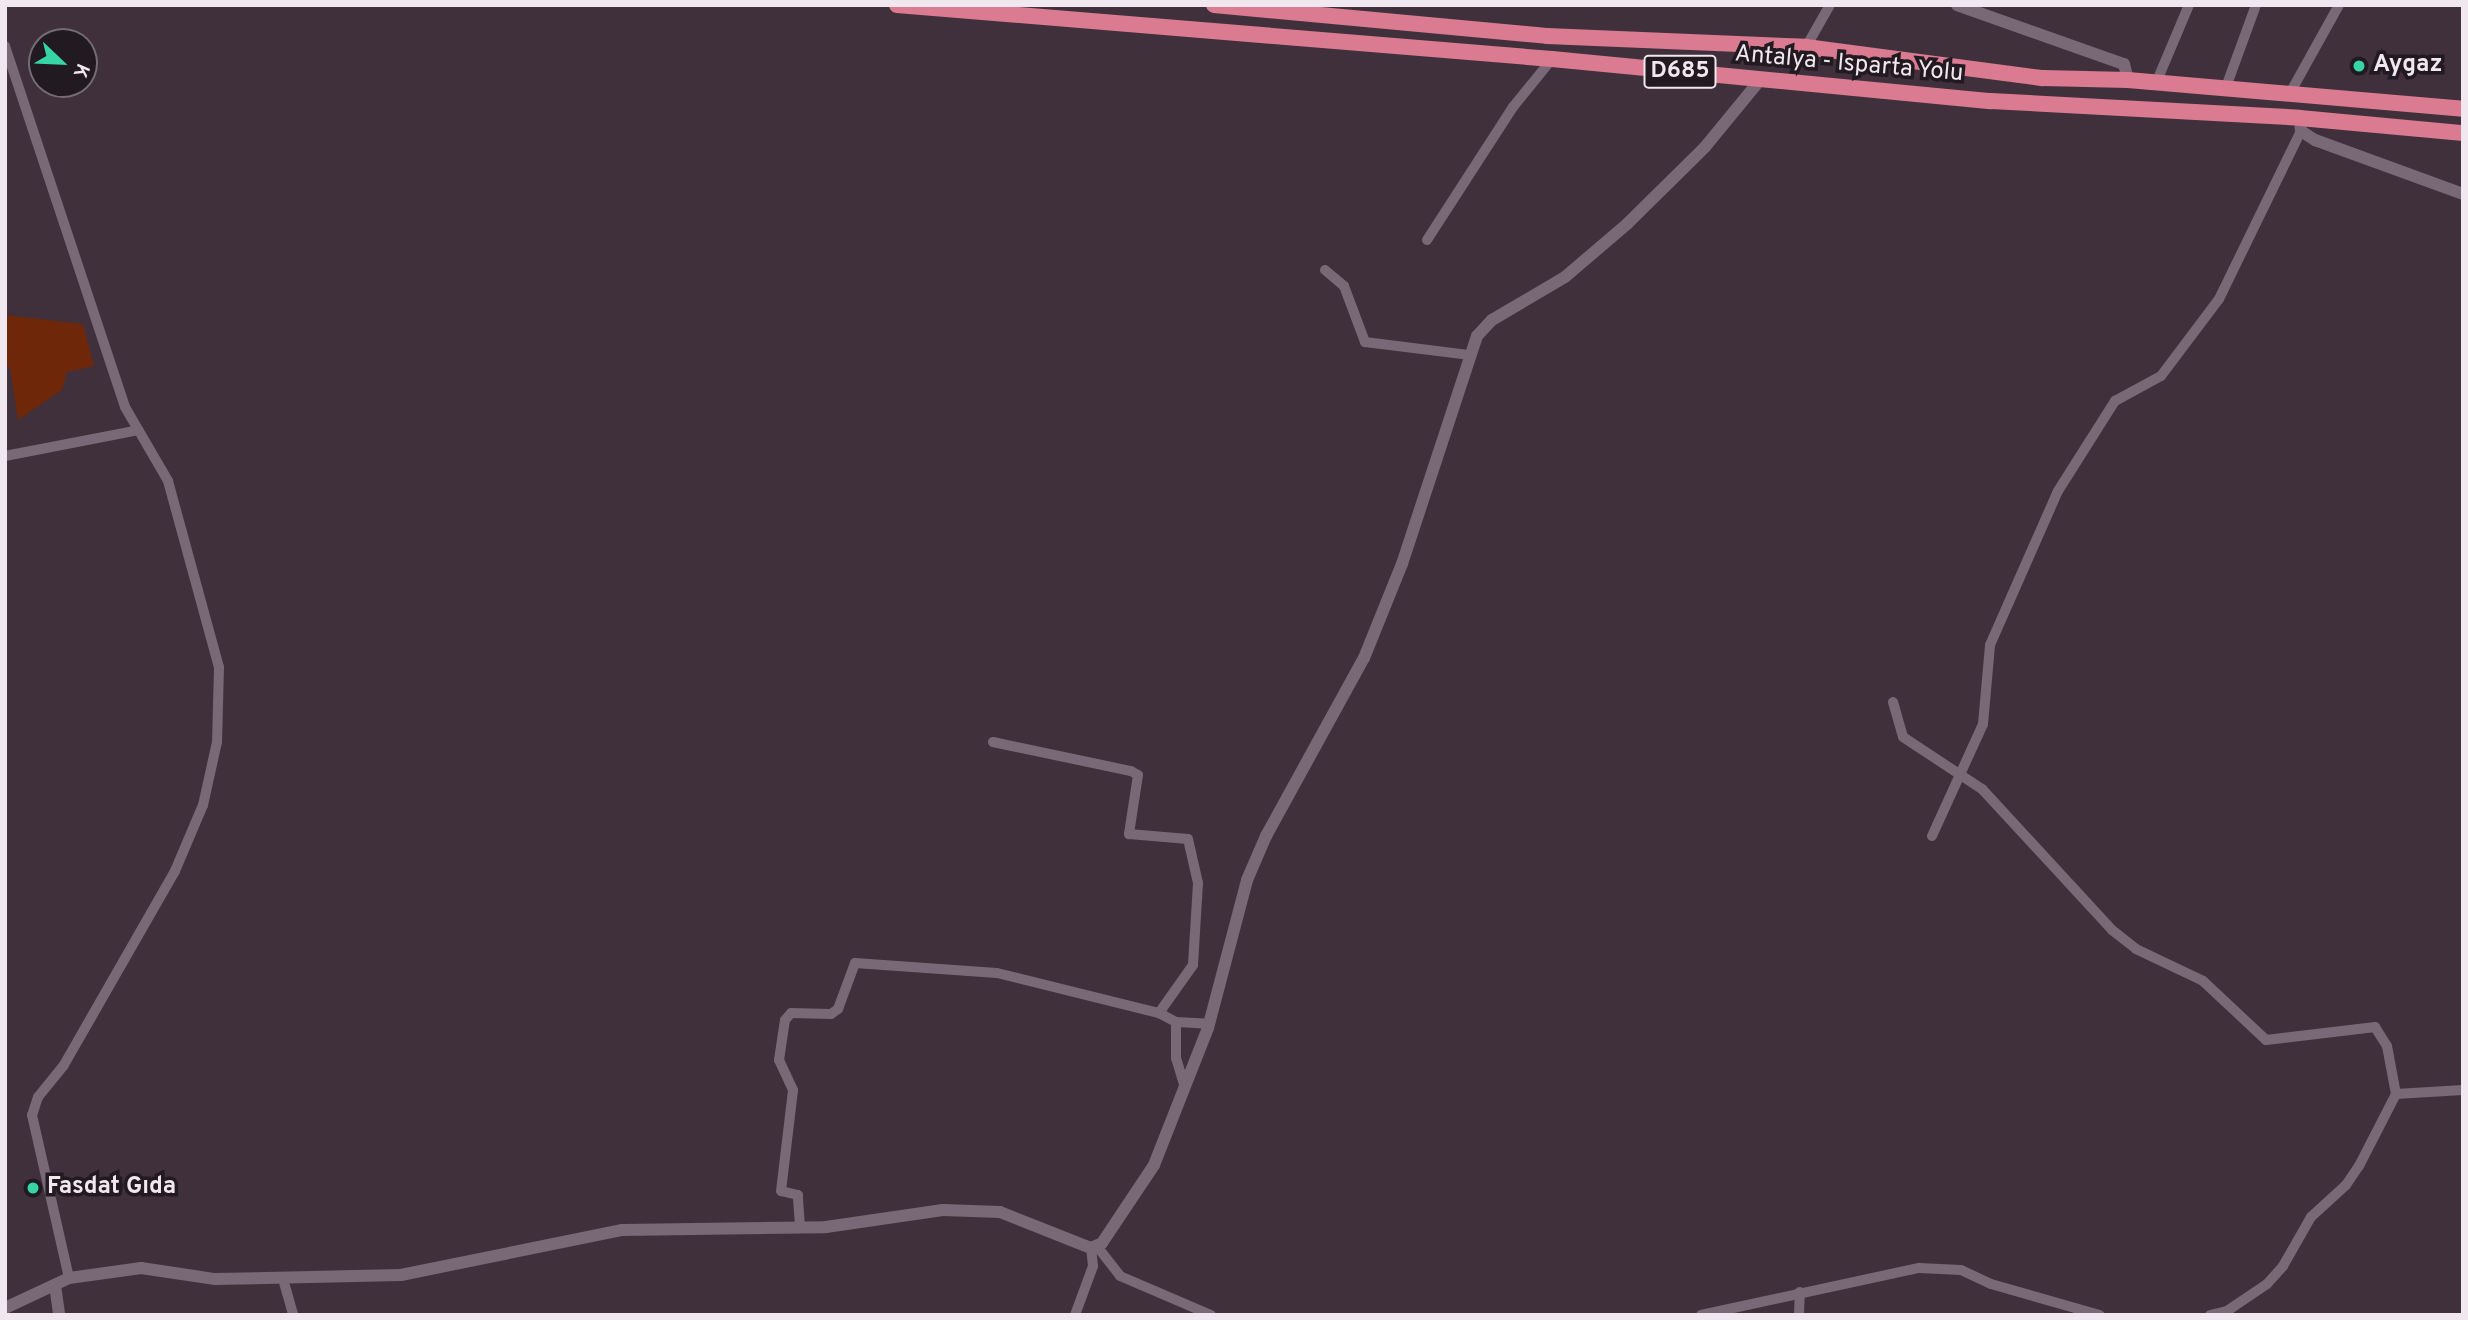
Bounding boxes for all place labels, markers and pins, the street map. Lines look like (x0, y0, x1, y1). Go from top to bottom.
place label: Aygaz (2373, 52, 2442, 80)
marker: Aygaz (2351, 58, 2367, 74)
place label: Fasdat Gıda (47, 1174, 176, 1202)
marker: Fasdat Gıda (25, 1180, 41, 1196)

